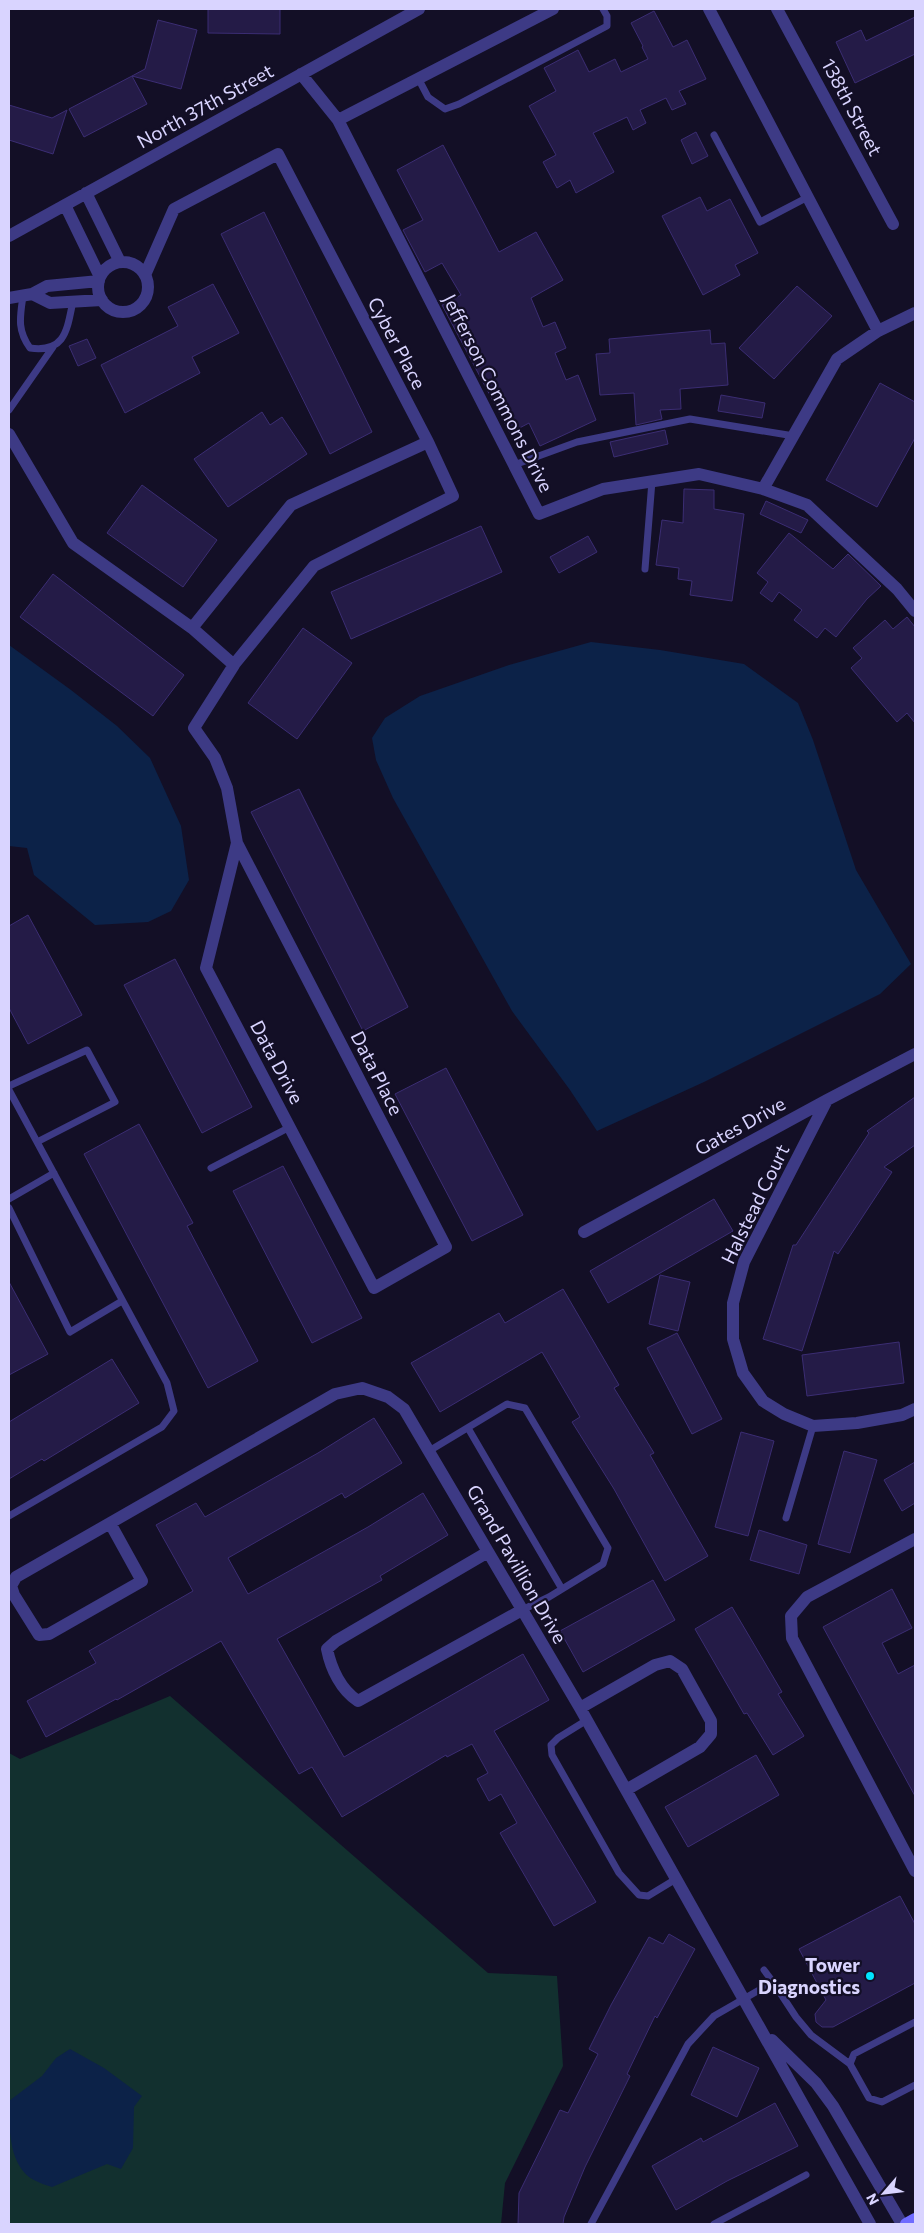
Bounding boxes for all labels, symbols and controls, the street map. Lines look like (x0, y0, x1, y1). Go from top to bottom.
street label: 138th Street (817, 54, 888, 159)
street label: North 37th Street (133, 58, 277, 153)
street label: Jefferson Commons Drive (438, 290, 558, 496)
street label: Cyber Place (364, 293, 431, 393)
street label: Data Drive (246, 1016, 309, 1107)
street label: Data Place (346, 1027, 408, 1119)
street label: Gates Drive (691, 1091, 789, 1160)
street label: Halstead Court (716, 1140, 794, 1267)
street label: Grand Pavillion Drive (463, 1480, 572, 1647)
place label: Tower Diagnostics (758, 1953, 860, 1998)
marker: Tower Diagnostics (864, 1970, 876, 1982)
north arrow (859, 2168, 909, 2218)
text: N (862, 2191, 882, 2208)

